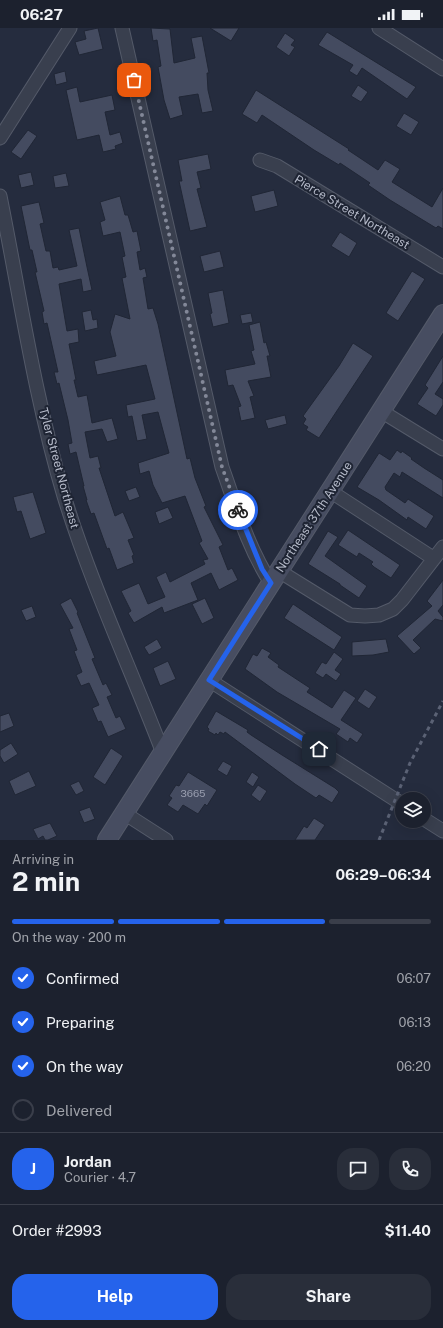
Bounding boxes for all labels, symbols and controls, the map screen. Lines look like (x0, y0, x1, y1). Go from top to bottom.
text: 06:27 (20, 6, 63, 23)
pin (117, 63, 151, 97)
icon: bag (123, 69, 145, 91)
street label: Pierce Street Northeast (292, 172, 412, 252)
street label: Tyler Street Northeast (36, 406, 82, 530)
street label: Northeast 37th Avenue (273, 459, 355, 575)
courier (218, 490, 258, 530)
icon: bike (227, 499, 249, 521)
pin (302, 732, 336, 766)
icon: home (308, 738, 330, 760)
house number: 3665 (180, 787, 206, 799)
map controls (395, 792, 431, 828)
button: layers (395, 792, 431, 828)
text: Arriving in (12, 852, 74, 867)
text: 2 min (12, 866, 80, 897)
text: 06:29–06:34 (335, 866, 431, 883)
text: On the way · 200 m (12, 930, 126, 945)
icon: check (12, 967, 34, 989)
text: Confirmed (46, 970, 119, 987)
text: 06:07 (397, 971, 431, 986)
icon: check (12, 1011, 34, 1033)
text: Preparing (46, 1014, 115, 1031)
text: 06:13 (399, 1015, 431, 1030)
icon: check (12, 1055, 34, 1077)
text: On the way (46, 1058, 123, 1075)
text: 06:20 (396, 1059, 431, 1074)
text: Delivered (46, 1102, 112, 1119)
button: chat (337, 1148, 379, 1190)
button: phone (389, 1148, 431, 1190)
text: Jordan (64, 1153, 111, 1170)
text: J (30, 1160, 36, 1177)
text: Courier · 4.7 (64, 1170, 136, 1185)
text: Order #2993 (12, 1222, 102, 1239)
text: $11.40 (384, 1222, 431, 1239)
button: Help (12, 1274, 218, 1320)
button: Share (226, 1274, 431, 1320)

